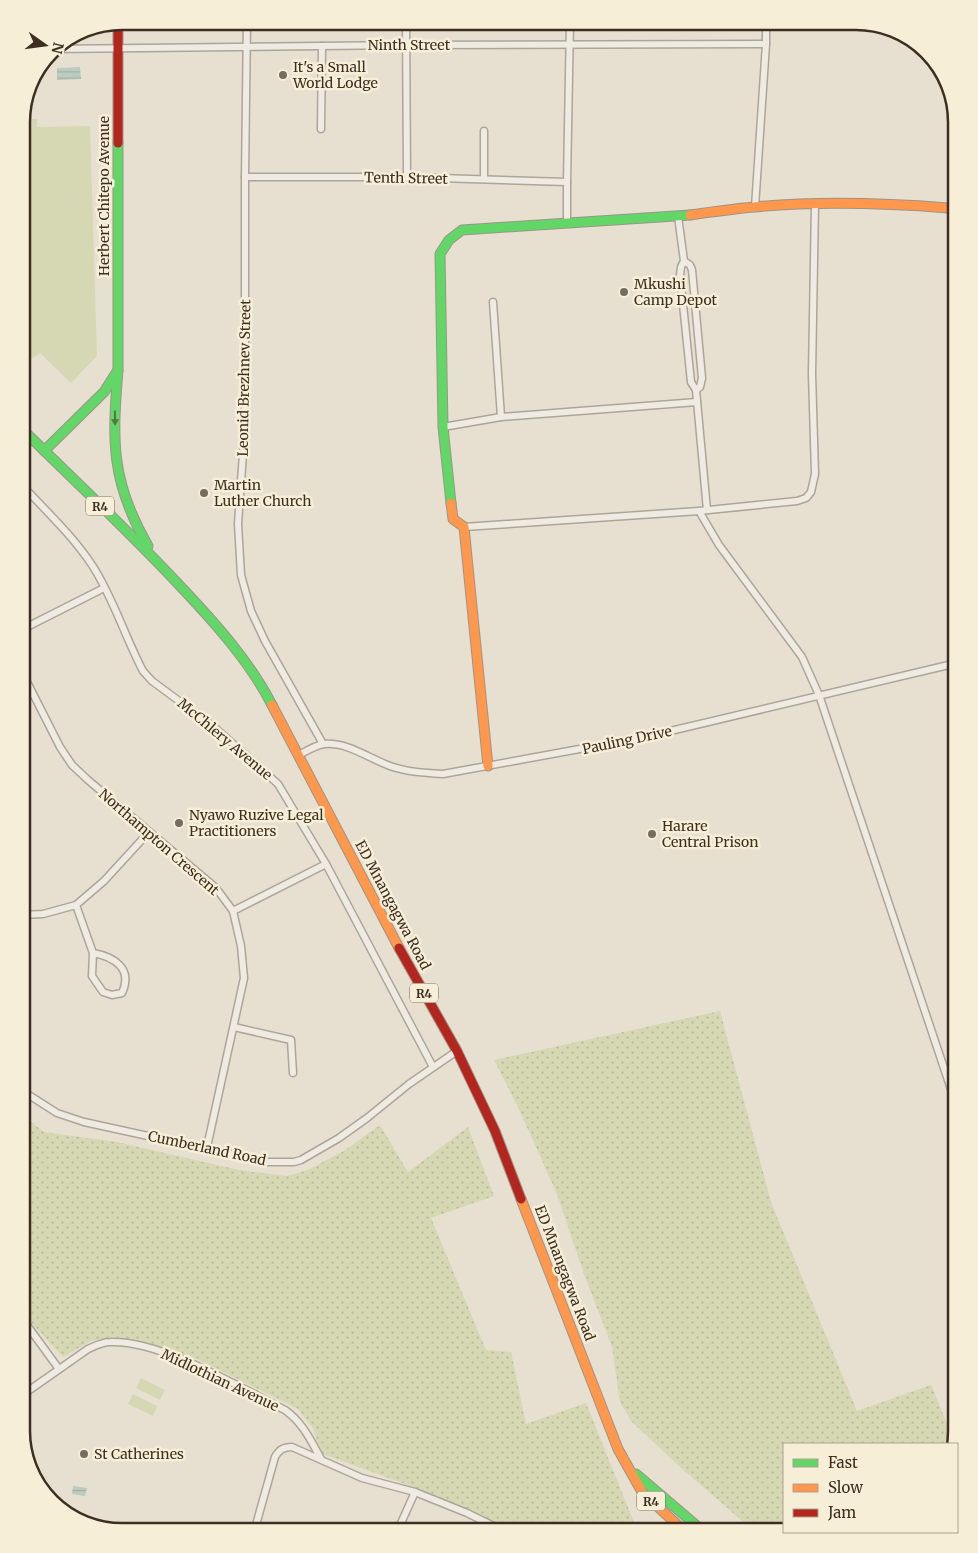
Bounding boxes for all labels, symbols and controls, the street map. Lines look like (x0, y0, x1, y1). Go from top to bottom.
north arrow (20, 20, 70, 70)
street label: Ninth Street (368, 36, 451, 54)
text: N (48, 41, 68, 56)
place label: It's a Small World Lodge (292, 58, 378, 92)
marker: It's a Small World Lodge (277, 69, 289, 81)
street label: Herbert Chitepo Avenue (95, 116, 113, 276)
street label: Tenth Street (364, 168, 449, 188)
place label: Mkushi Camp Depot (634, 275, 718, 309)
marker: Mkushi Camp Depot (618, 286, 630, 298)
street label: Leonid Brezhnev Street (234, 299, 254, 457)
one-way arrow (111, 410, 119, 426)
place label: Martin Luther Church (214, 476, 311, 510)
marker: Martin Luther Church (198, 487, 210, 499)
road number: R4 (86, 496, 114, 516)
street label: McChlery Avenue (174, 694, 276, 784)
street label: Pauling Drive (581, 722, 673, 758)
street label: Northampton Crescent (95, 785, 223, 899)
place label: Nyawo Ruzive Legal Practitioners (189, 806, 324, 840)
marker: Nyawo Ruzive Legal Practitioners (173, 817, 185, 829)
place label: Harare Central Prison (662, 817, 758, 851)
marker: Harare Central Prison (646, 828, 658, 840)
street label: ED Mnangagwa Road (351, 837, 435, 973)
road number: R4 (410, 984, 438, 1002)
street label: Cumberland Road (146, 1127, 268, 1169)
street label: ED Mnangagwa Road (531, 1203, 599, 1344)
street label: Midlothian Avenue (158, 1345, 282, 1415)
legend (783, 1443, 958, 1533)
place label: St Catherines (94, 1445, 184, 1463)
marker: St Catherines (78, 1448, 90, 1460)
text: Fast (828, 1453, 858, 1472)
text: Slow (828, 1478, 863, 1497)
road number: R4 (637, 1492, 665, 1510)
text: Jam (827, 1503, 856, 1522)

